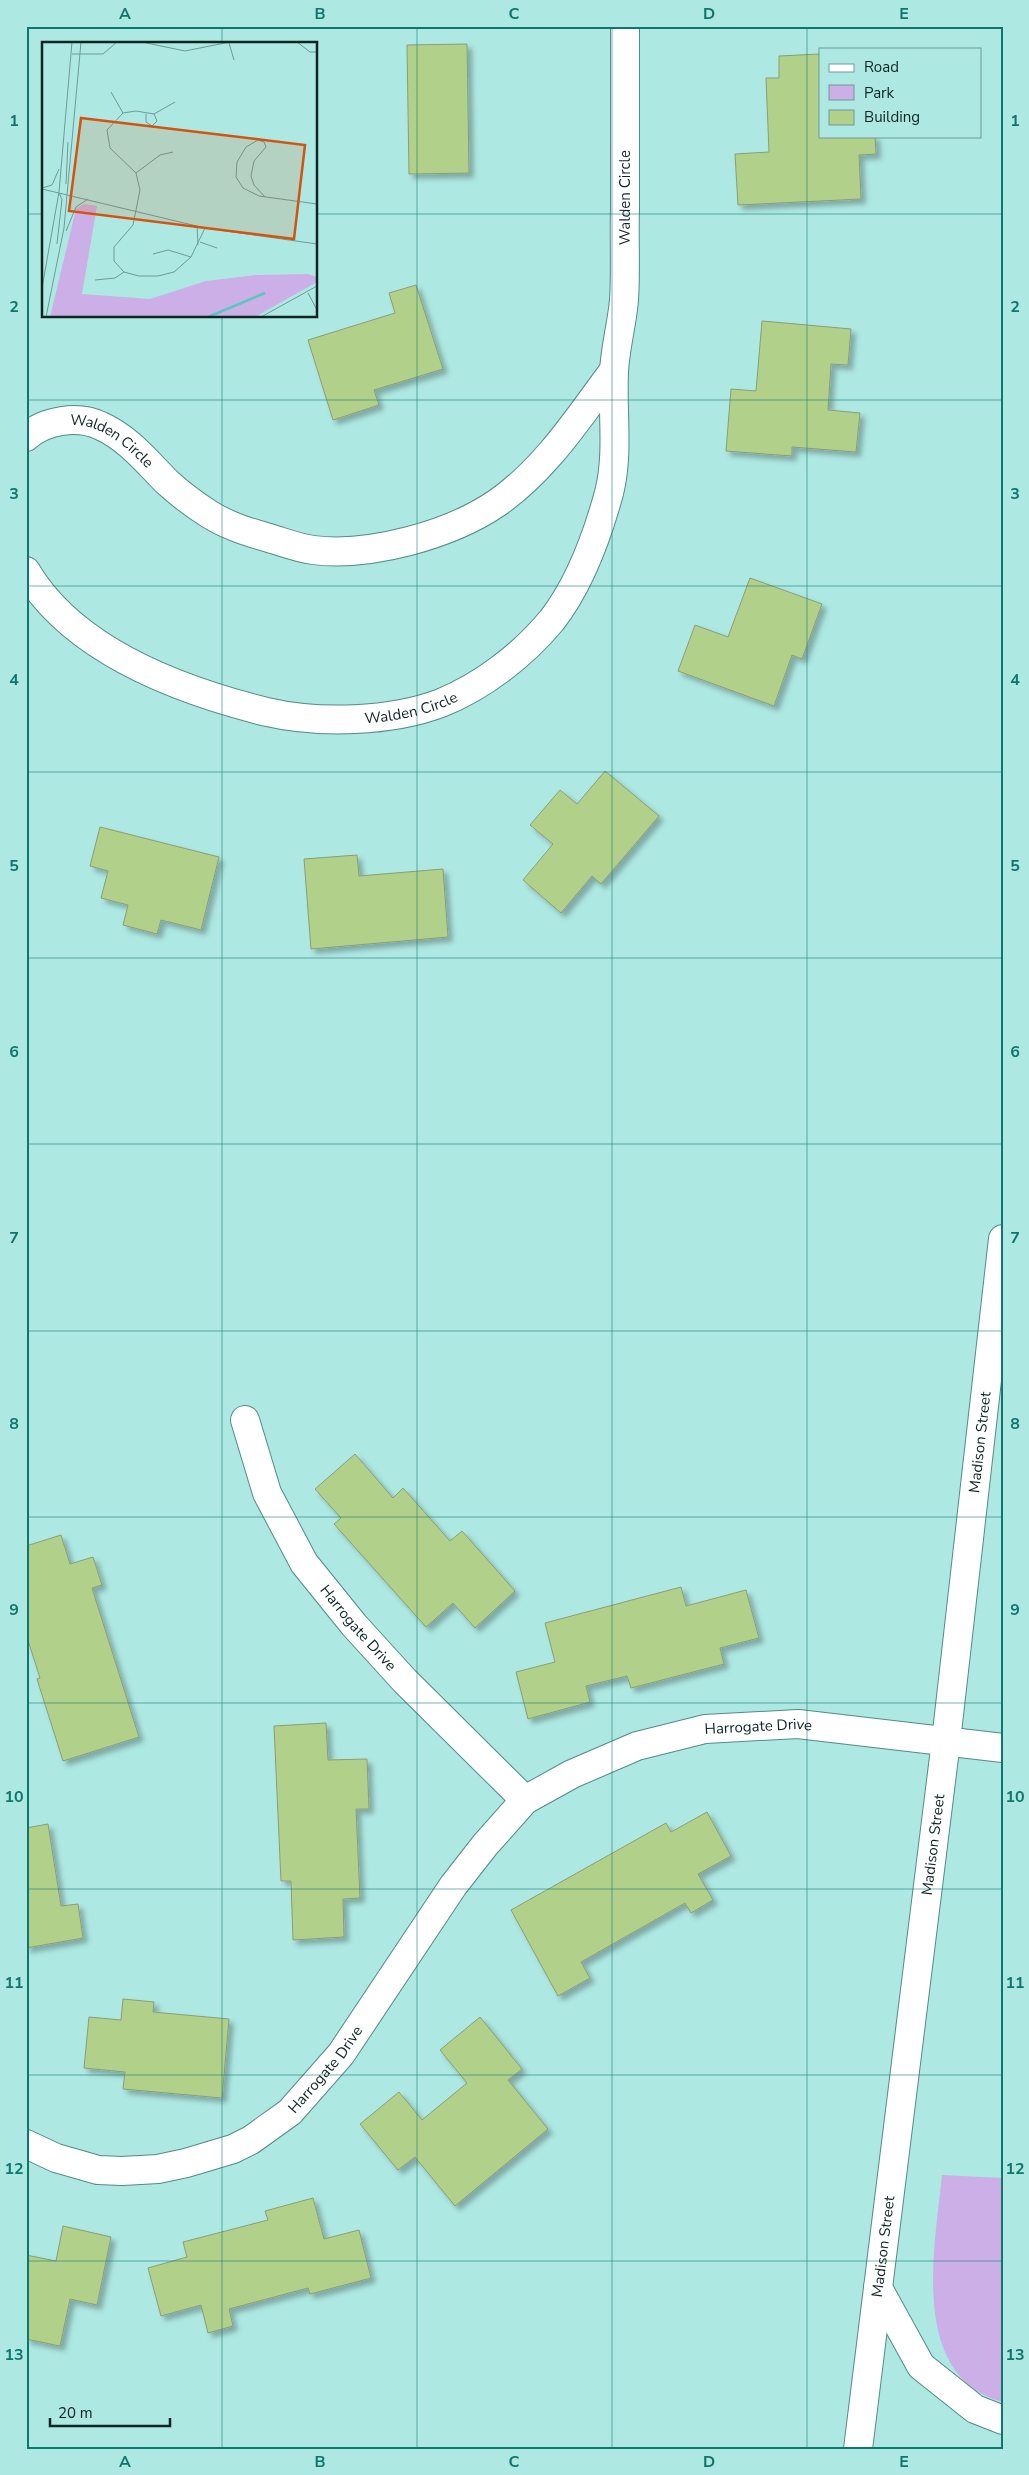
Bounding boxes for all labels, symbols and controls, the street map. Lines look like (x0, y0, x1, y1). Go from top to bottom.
text: A (119, 3, 131, 25)
text: B (314, 3, 326, 25)
text: C (509, 3, 520, 25)
text: D (703, 3, 715, 25)
text: E (899, 3, 909, 25)
inset map (42, 42, 318, 318)
legend (819, 48, 982, 138)
text: Road (864, 57, 899, 77)
text: Park (864, 83, 894, 103)
text: Building (864, 107, 920, 127)
text: 1 (9, 110, 19, 132)
text: 1 (1010, 110, 1020, 132)
street label: Walden Circle (615, 150, 635, 245)
text: 2 (9, 296, 19, 318)
text: 2 (1010, 296, 1020, 318)
street label: Walden Circle (70, 410, 158, 472)
text: 3 (9, 483, 19, 505)
text: 3 (1010, 483, 1020, 505)
text: 4 (9, 669, 19, 691)
text: 4 (1010, 669, 1020, 691)
street label: Walden Circle (364, 687, 461, 729)
text: 5 (9, 855, 19, 877)
text: 5 (1010, 855, 1020, 877)
text: 6 (9, 1041, 19, 1063)
text: 6 (1010, 1041, 1020, 1063)
text: 7 (9, 1227, 19, 1249)
text: 7 (1010, 1227, 1020, 1249)
street label: Madison Street (964, 1390, 996, 1494)
text: 8 (9, 1413, 19, 1435)
text: 8 (1010, 1413, 1020, 1435)
street label: Harrogate Drive (315, 1581, 401, 1675)
text: 9 (9, 1599, 19, 1621)
text: 9 (1010, 1599, 1020, 1621)
street label: Harrogate Drive (704, 1714, 813, 1739)
text: 10 (4, 1786, 24, 1808)
text: 10 (1005, 1786, 1025, 1808)
street label: Madison Street (917, 1792, 949, 1896)
text: 11 (4, 1972, 24, 1994)
text: 11 (1005, 1972, 1025, 1994)
street label: Harrogate Drive (283, 2022, 367, 2118)
text: 12 (4, 2158, 24, 2180)
text: 12 (1005, 2158, 1025, 2180)
street label: Madison Street (867, 2194, 899, 2298)
text: 13 (4, 2344, 24, 2366)
text: 13 (1005, 2344, 1025, 2366)
scale bar (50, 2395, 170, 2427)
text: 20 m (58, 2403, 93, 2423)
text: A (119, 2451, 131, 2473)
text: B (314, 2451, 326, 2473)
text: C (509, 2451, 520, 2473)
text: D (703, 2451, 715, 2473)
text: E (899, 2451, 909, 2473)

